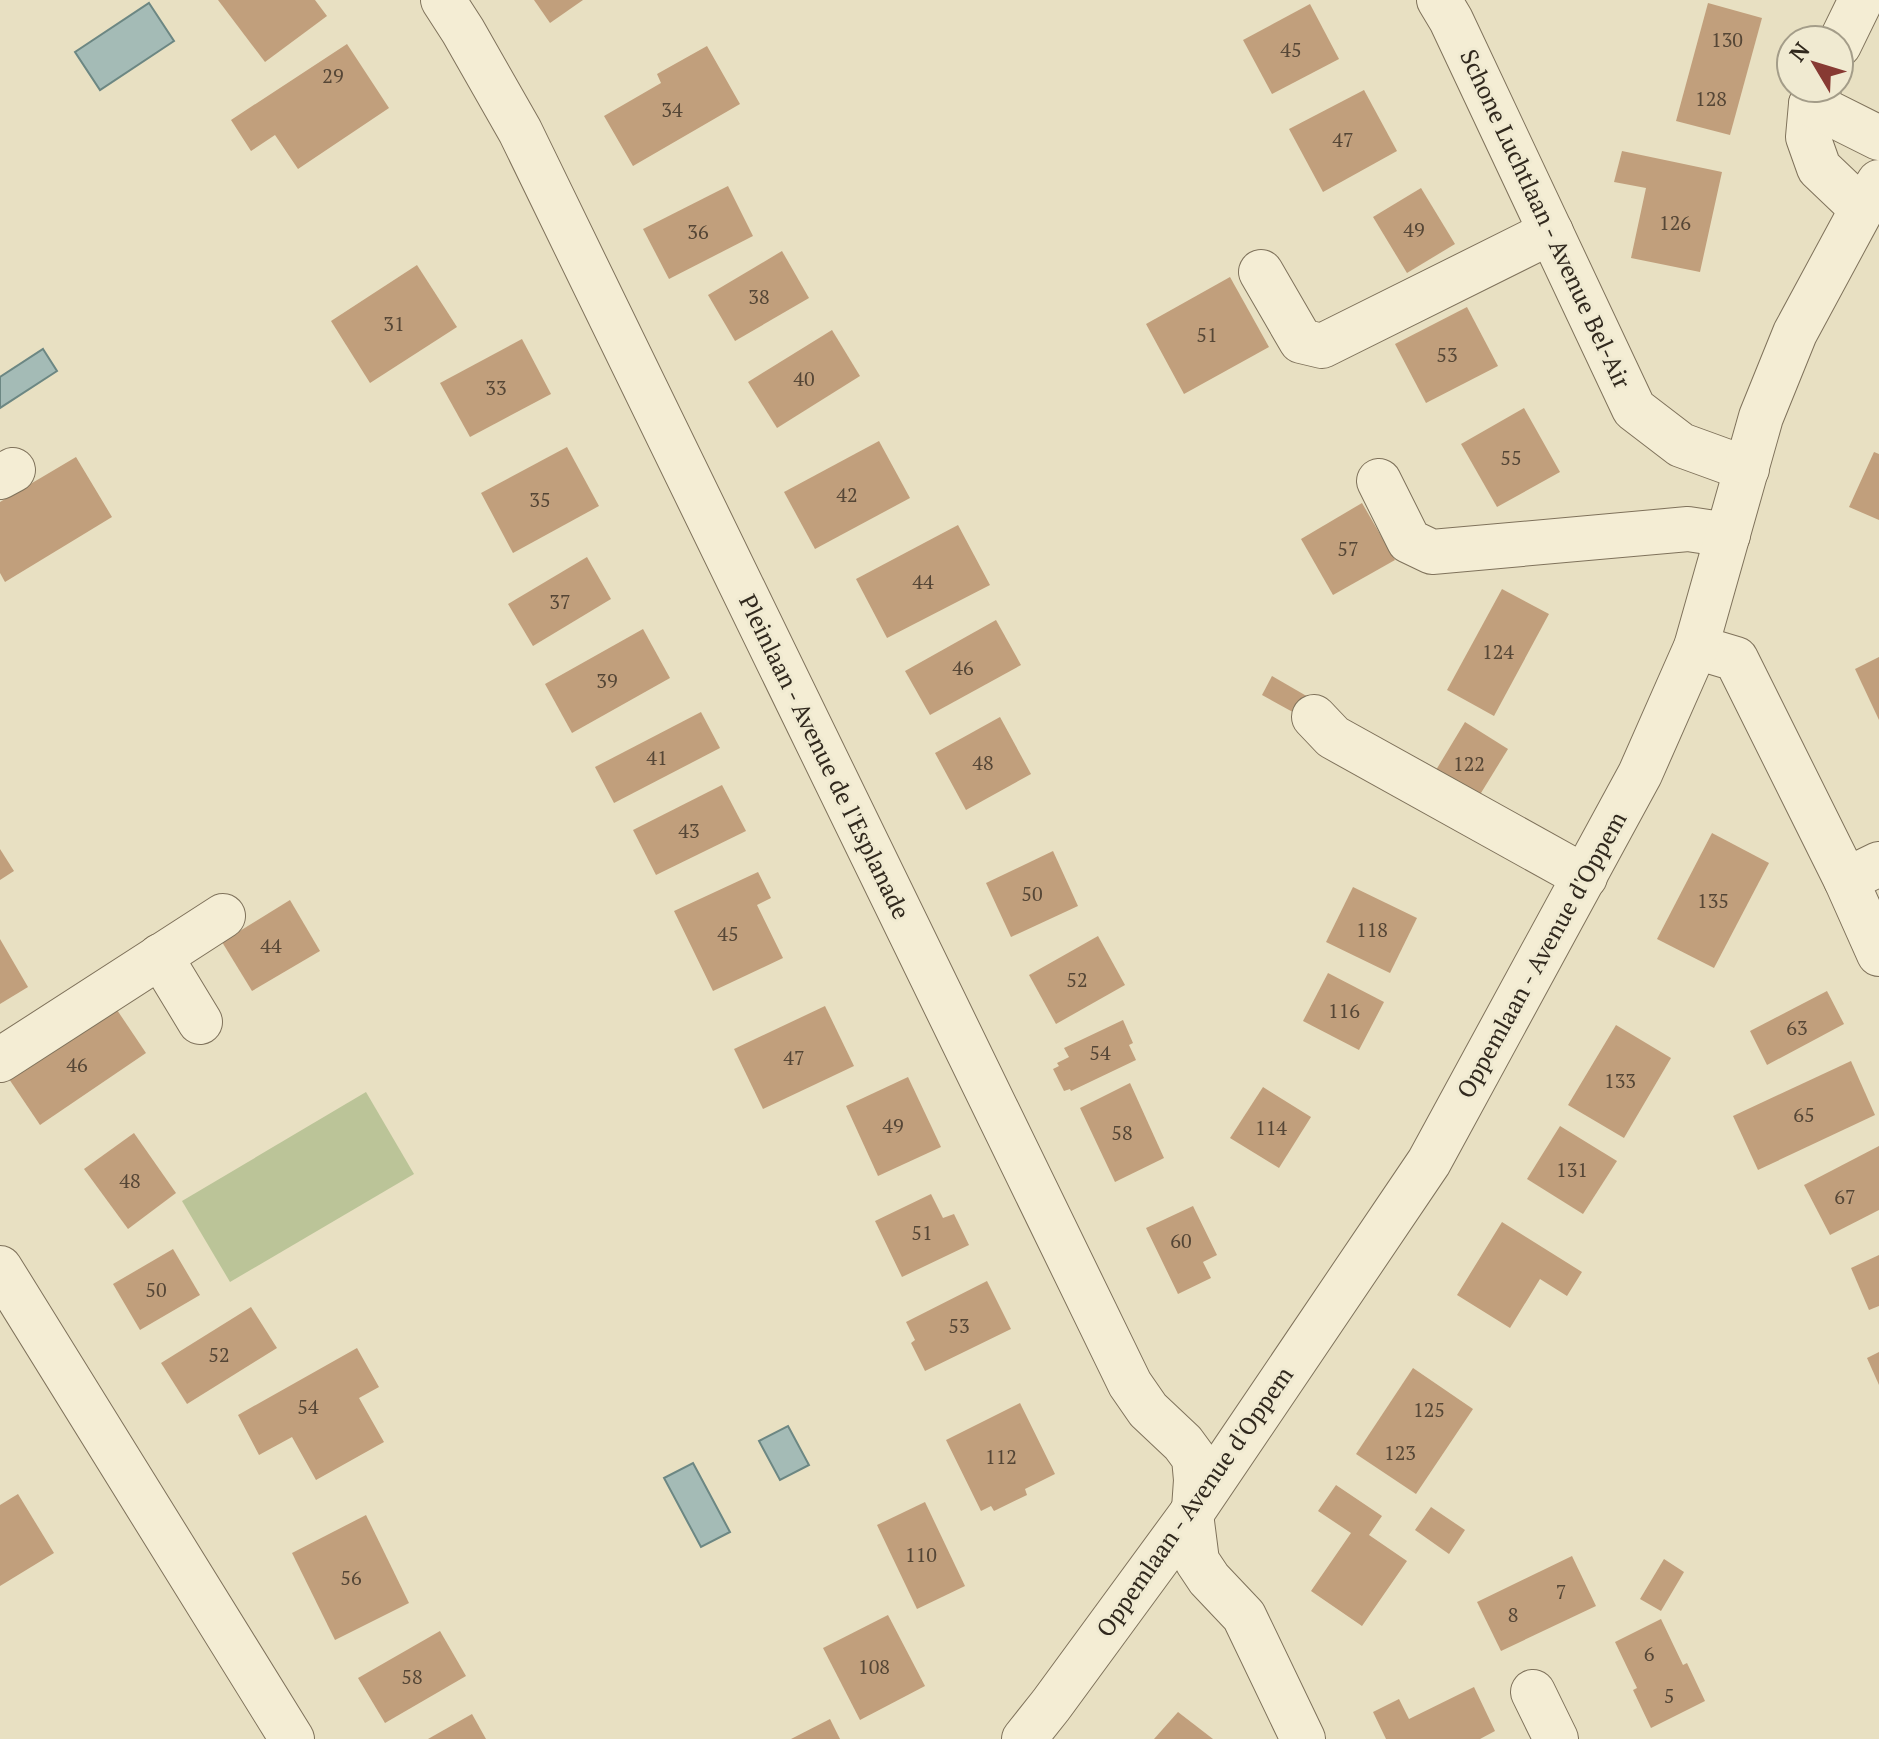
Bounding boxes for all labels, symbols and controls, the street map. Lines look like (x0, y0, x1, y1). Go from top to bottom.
north arrow (1775, 24, 1855, 104)
house number: 130 (1711, 26, 1743, 53)
house number: 45 (1280, 36, 1302, 63)
text: N (1782, 36, 1816, 67)
street label: Schone Luchtlaan - Avenue Bel-Air (1453, 44, 1639, 394)
house number: 29 (322, 62, 344, 89)
house number: 128 (1695, 85, 1727, 112)
house number: 34 (661, 96, 683, 123)
house number: 47 (1332, 126, 1354, 153)
house number: 126 (1659, 209, 1691, 236)
house number: 49 (1403, 216, 1425, 243)
house number: 36 (687, 218, 709, 245)
house number: 38 (748, 283, 770, 310)
house number: 31 (383, 310, 405, 337)
house number: 51 (1196, 321, 1218, 348)
house number: 53 (1436, 341, 1458, 368)
house number: 40 (793, 365, 815, 392)
house number: 33 (485, 374, 507, 401)
house number: 55 (1500, 444, 1522, 471)
house number: 42 (836, 481, 858, 508)
house number: 35 (529, 486, 551, 513)
house number: 57 (1337, 535, 1359, 562)
house number: 44 (912, 568, 934, 595)
house number: 37 (549, 588, 571, 615)
street label: Pleinlaan - Avenue de l'Esplanade (732, 589, 918, 924)
house number: 124 (1482, 638, 1514, 665)
house number: 46 (952, 654, 974, 681)
house number: 39 (596, 667, 618, 694)
house number: 41 (646, 744, 668, 771)
house number: 48 (972, 749, 994, 776)
house number: 122 (1453, 750, 1485, 777)
street label: Oppemlaan - Avenue d'Oppem (1449, 805, 1634, 1104)
house number: 43 (678, 817, 700, 844)
house number: 50 (1021, 880, 1043, 907)
house number: 135 (1697, 887, 1729, 914)
house number: 118 (1356, 916, 1388, 943)
house number: 45 (717, 920, 739, 947)
house number: 44 (260, 932, 282, 959)
house number: 52 (1066, 966, 1088, 993)
house number: 116 (1328, 997, 1360, 1024)
house number: 63 (1786, 1014, 1808, 1041)
house number: 54 (1089, 1039, 1111, 1066)
house number: 47 (783, 1044, 805, 1071)
house number: 46 (66, 1051, 88, 1078)
house number: 133 (1604, 1067, 1636, 1094)
house number: 65 (1793, 1101, 1815, 1128)
house number: 49 (882, 1112, 904, 1139)
house number: 114 (1255, 1114, 1287, 1141)
house number: 58 (1111, 1119, 1133, 1146)
house number: 131 (1556, 1156, 1588, 1183)
house number: 48 (119, 1167, 141, 1194)
house number: 67 (1834, 1183, 1856, 1210)
house number: 51 (911, 1219, 933, 1246)
house number: 60 (1170, 1227, 1192, 1254)
house number: 50 (145, 1276, 167, 1303)
house number: 53 (948, 1312, 970, 1339)
house number: 52 (208, 1341, 230, 1368)
street label: Oppemlaan - Avenue d'Oppem (1088, 1360, 1300, 1643)
house number: 54 (297, 1393, 319, 1420)
house number: 125 (1413, 1396, 1445, 1423)
house number: 123 (1384, 1439, 1416, 1466)
house number: 112 (985, 1443, 1017, 1470)
house number: 110 (905, 1541, 937, 1568)
house number: 56 (340, 1564, 362, 1591)
house number: 7 (1556, 1578, 1566, 1605)
house number: 8 (1508, 1601, 1518, 1628)
house number: 6 (1644, 1640, 1655, 1667)
house number: 108 (858, 1653, 890, 1680)
house number: 58 (401, 1663, 423, 1690)
house number: 5 (1664, 1682, 1674, 1709)

